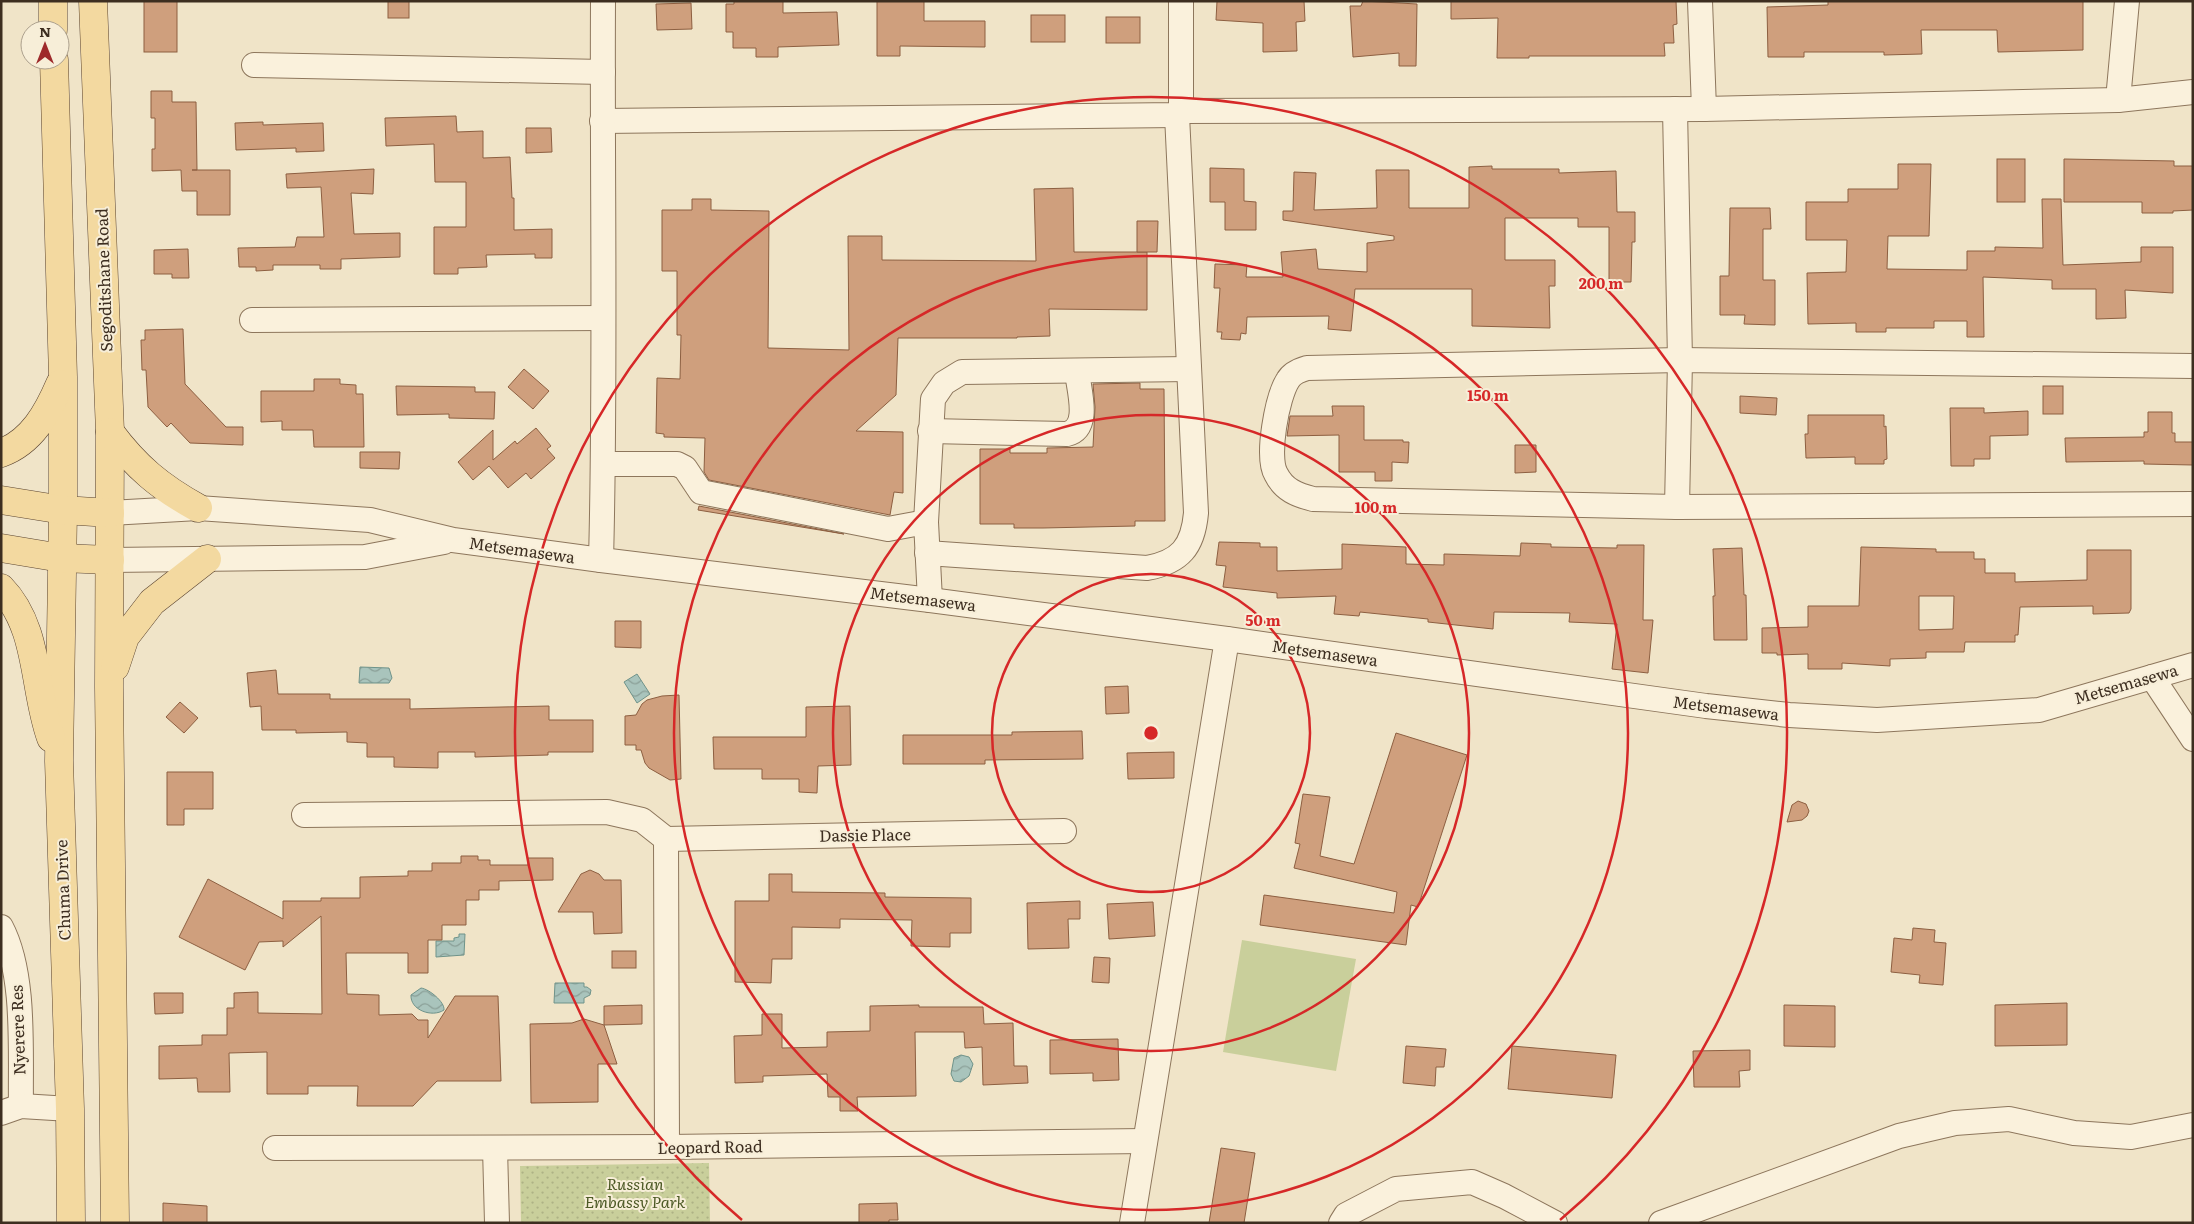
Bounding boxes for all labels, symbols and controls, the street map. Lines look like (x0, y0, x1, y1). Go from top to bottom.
north arrow (20, 20, 70, 70)
text: N (39, 21, 51, 41)
street label: Segoditshane Road (88, 208, 118, 352)
text: 200 m (1579, 271, 1623, 294)
text: 150 m (1467, 383, 1509, 406)
text: 100 m (1355, 495, 1397, 518)
street label: Metsemasewa (468, 530, 577, 568)
street label: Metsemasewa (869, 580, 978, 616)
text: 50 m (1245, 608, 1281, 631)
street label: Metsemasewa (1271, 633, 1380, 671)
street label: Metsemasewa (2071, 657, 2181, 709)
street label: Metsemasewa (1672, 689, 1781, 725)
centre of rings (1142, 724, 1160, 742)
street label: Dassie Place (819, 821, 911, 847)
street label: Chuma Drive (48, 839, 76, 941)
street label: Nyerere Res (3, 984, 31, 1076)
street label: Leopard Road (657, 1133, 763, 1159)
park label: Russian Embassy Park (585, 1171, 686, 1213)

